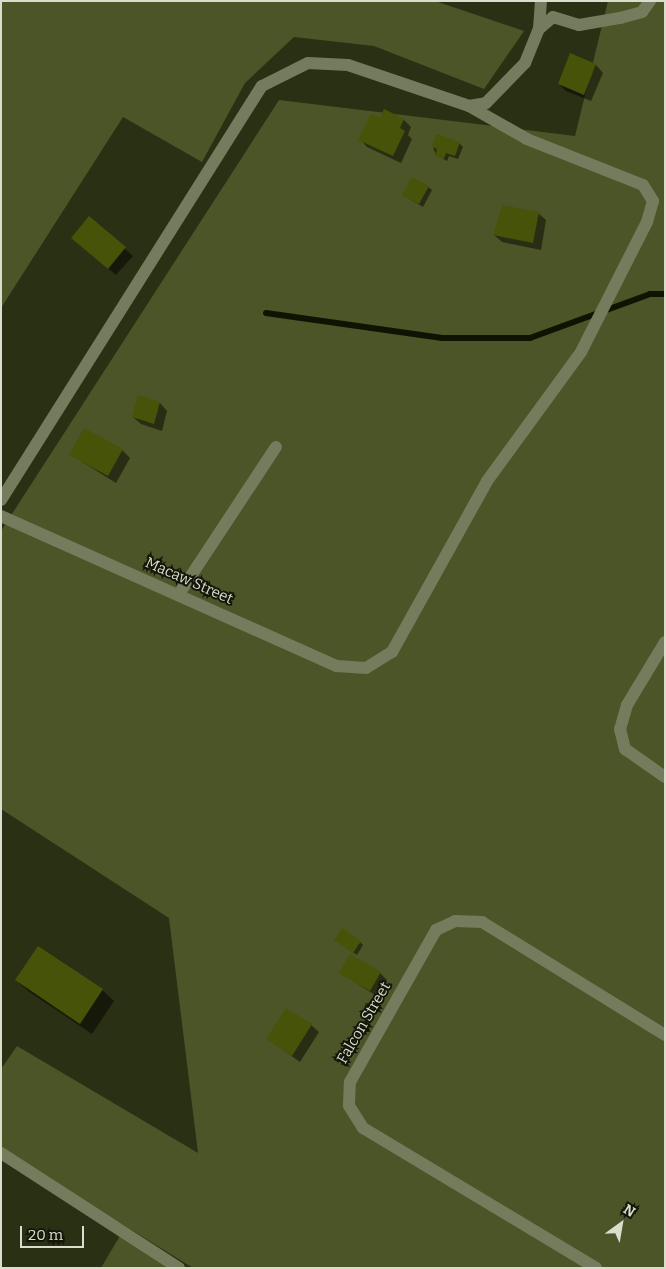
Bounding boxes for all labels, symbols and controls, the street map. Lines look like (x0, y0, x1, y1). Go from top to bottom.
street label: Macaw Street (142, 554, 236, 608)
street label: Falcon Street (333, 979, 395, 1067)
north arrow (596, 1199, 646, 1249)
text: N (620, 1201, 638, 1221)
scale bar (22, 1216, 86, 1248)
text: 20 m (28, 1226, 63, 1244)

